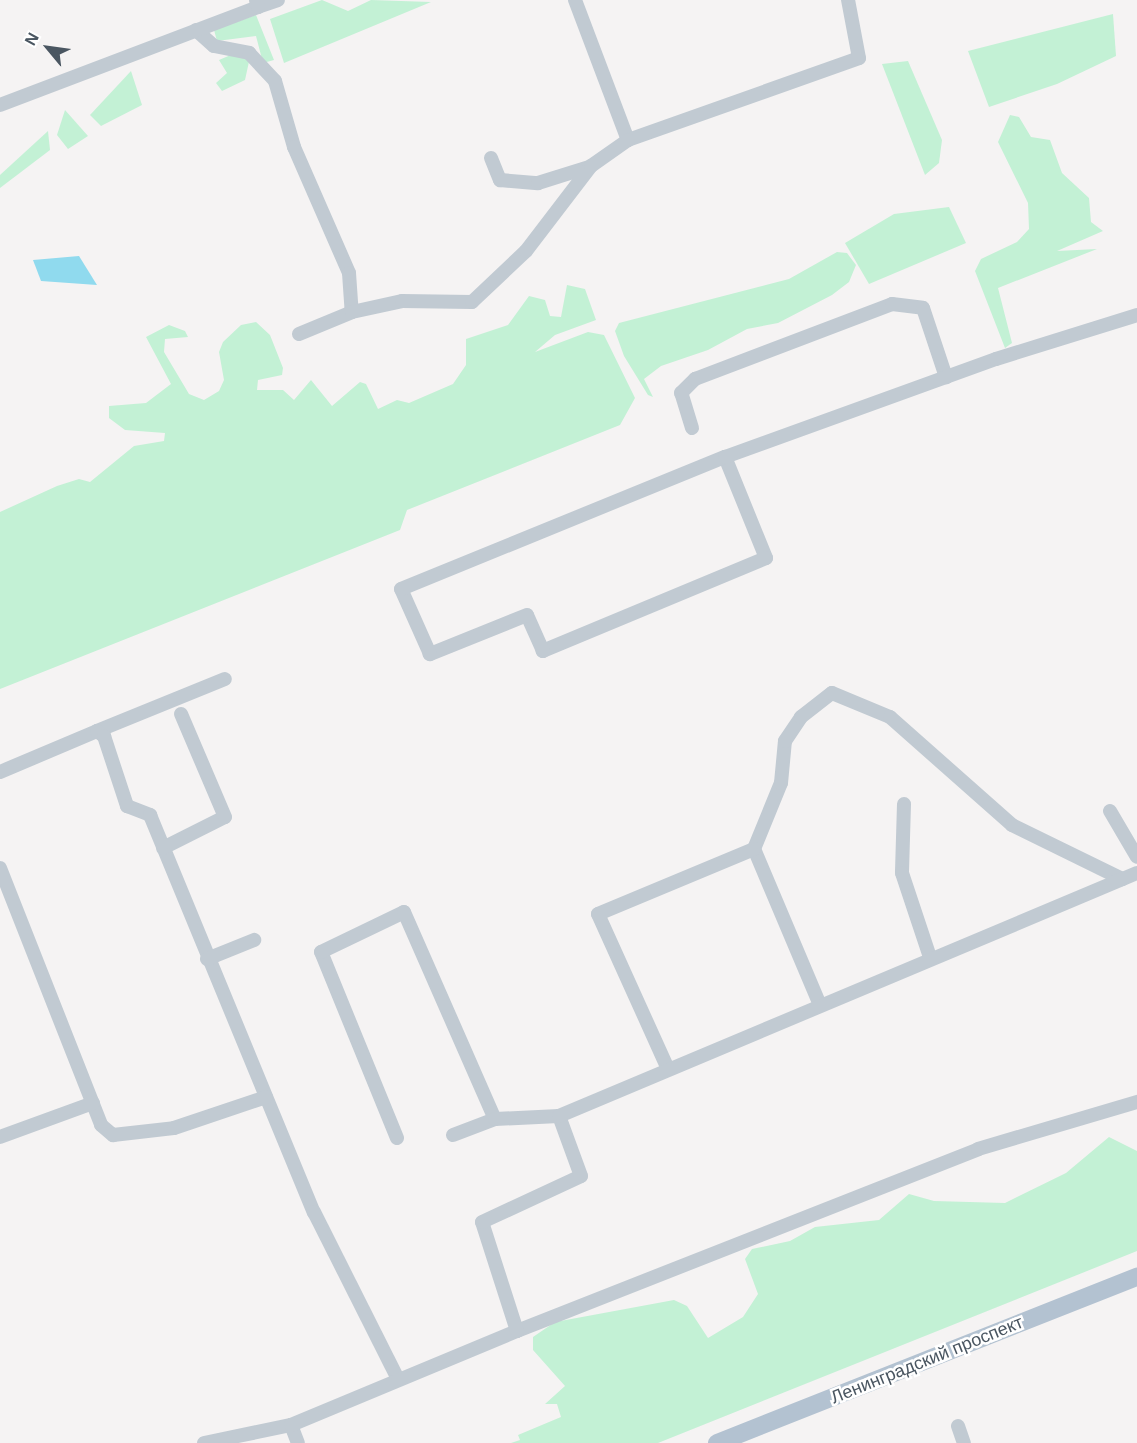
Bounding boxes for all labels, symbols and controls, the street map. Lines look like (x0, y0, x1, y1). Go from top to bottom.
north arrow (18, 18, 78, 78)
text: N (22, 30, 42, 48)
street label: Ленинградский проспект (828, 1311, 1026, 1409)

